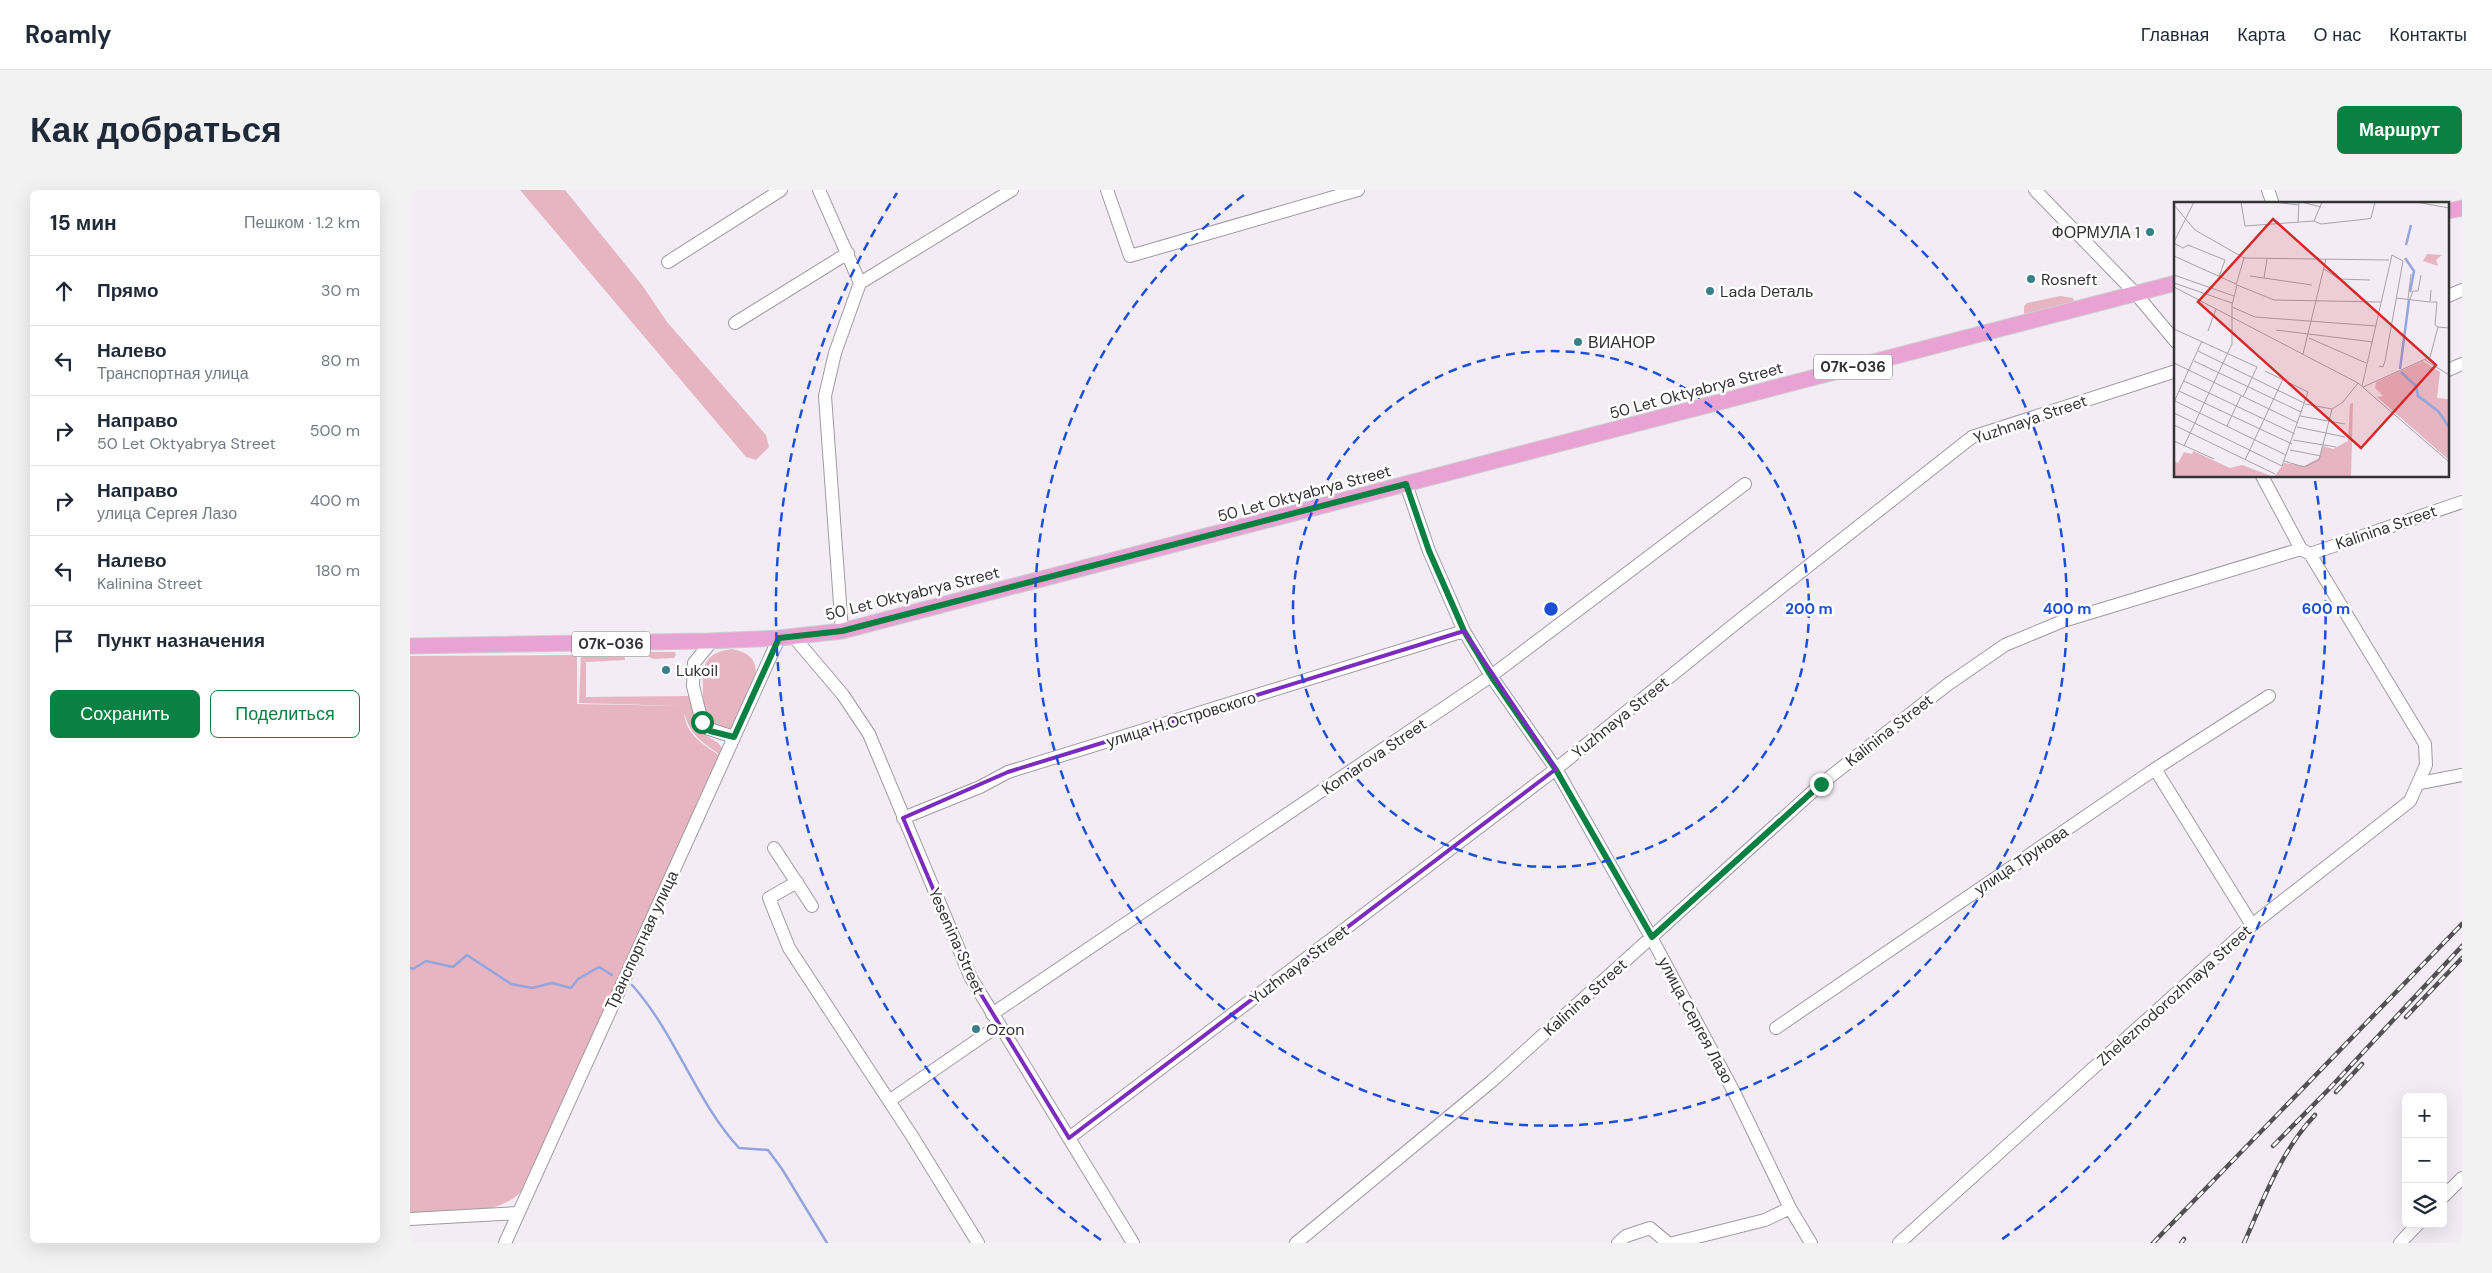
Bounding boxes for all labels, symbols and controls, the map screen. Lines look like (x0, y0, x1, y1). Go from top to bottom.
text: Roamly (25, 19, 112, 50)
text: Главная (2141, 23, 2209, 47)
text: Карта (2237, 23, 2286, 47)
text: О нас (2314, 23, 2361, 47)
text: Контакты (2389, 23, 2467, 47)
button: Маршрут (2337, 106, 2462, 154)
text: Как добраться (30, 107, 282, 153)
inset map (2174, 202, 2450, 478)
text: 15 мин (50, 209, 117, 237)
text: Пешком · 1.2 km (244, 212, 360, 233)
place label: ФОРМУЛА 1 (2052, 222, 2140, 243)
marker: ФОРМУЛА 1 (2144, 226, 2156, 238)
place label: Rosneft (2041, 269, 2098, 290)
marker: Rosneft (2025, 273, 2037, 285)
icon: ahead (50, 277, 78, 305)
text: Прямо (97, 278, 159, 303)
text: 30 m (321, 280, 360, 301)
place label: Lada Dеталь (1720, 281, 1813, 302)
marker: Lada Dеталь (1704, 285, 1716, 297)
place label: ВИАНОР (1588, 332, 1656, 353)
marker: ВИАНОР (1572, 336, 1584, 348)
text: Налево (97, 338, 167, 363)
icon: left (50, 347, 78, 375)
text: 80 m (321, 350, 360, 371)
road number: 07К-036 (1814, 354, 1892, 380)
street label: 50 Let Oktyabrya Street (1607, 357, 1785, 424)
text: Транспортная улица (97, 363, 249, 384)
street label: Yuzhnaya Street (1971, 390, 2090, 449)
text: Направо (97, 408, 178, 433)
icon: right (50, 417, 78, 445)
text: 500 m (310, 420, 360, 441)
text: 50 Let Oktyabrya Street (97, 433, 276, 454)
street label: 50 Let Oktyabrya Street (1215, 460, 1393, 527)
text: Направо (97, 478, 178, 503)
icon: right (50, 487, 78, 515)
text: 400 m (310, 490, 360, 511)
street label: Kalinina Street (2333, 500, 2440, 555)
text: улица Сергея Лазо (97, 503, 237, 524)
text: Налево (97, 548, 167, 573)
icon: left (50, 557, 78, 585)
text: 180 m (316, 560, 360, 581)
street label: 50 Let Oktyabrya Street (823, 562, 1001, 625)
text: Kalinina Street (97, 573, 203, 594)
text: 200 m (1785, 599, 1833, 619)
text: 400 m (2043, 599, 2091, 619)
text: 600 m (2302, 599, 2350, 619)
centre of rings (1542, 600, 1560, 618)
icon: arrive (50, 627, 78, 655)
text: Пункт назначения (97, 628, 265, 653)
road number: 07К-036 (572, 632, 650, 656)
place label: Lukoil (676, 660, 718, 681)
marker: Lukoil (660, 664, 672, 676)
street label: Yuzhnaya Street (1568, 672, 1673, 763)
street label: улица Н.Островского (1104, 687, 1259, 752)
button: Сохранить (50, 690, 200, 738)
button: Поделиться (210, 690, 360, 738)
street label: Kalinina Street (1841, 690, 1937, 771)
route start (691, 711, 714, 734)
street label: Komarova Street (1318, 714, 1431, 799)
route end (1810, 773, 1833, 796)
street label: улица Трунова (1970, 821, 2072, 900)
street label: Транспортная улица (600, 867, 683, 1013)
street label: Yesenina Street (924, 885, 989, 998)
street label: Yuzhnaya Street (1246, 920, 1353, 1009)
street label: Zheleznodorozhnaya Street (2093, 920, 2256, 1070)
street label: улица Сергея Лазо (1653, 953, 1738, 1087)
street label: Kalinina Street (1539, 954, 1632, 1041)
place label: Ozon (986, 1019, 1024, 1040)
marker: Ozon (970, 1023, 982, 1035)
map controls (2402, 1093, 2447, 1228)
button: + (2402, 1093, 2447, 1138)
button: − (2402, 1138, 2447, 1183)
button: layers (2402, 1183, 2447, 1228)

